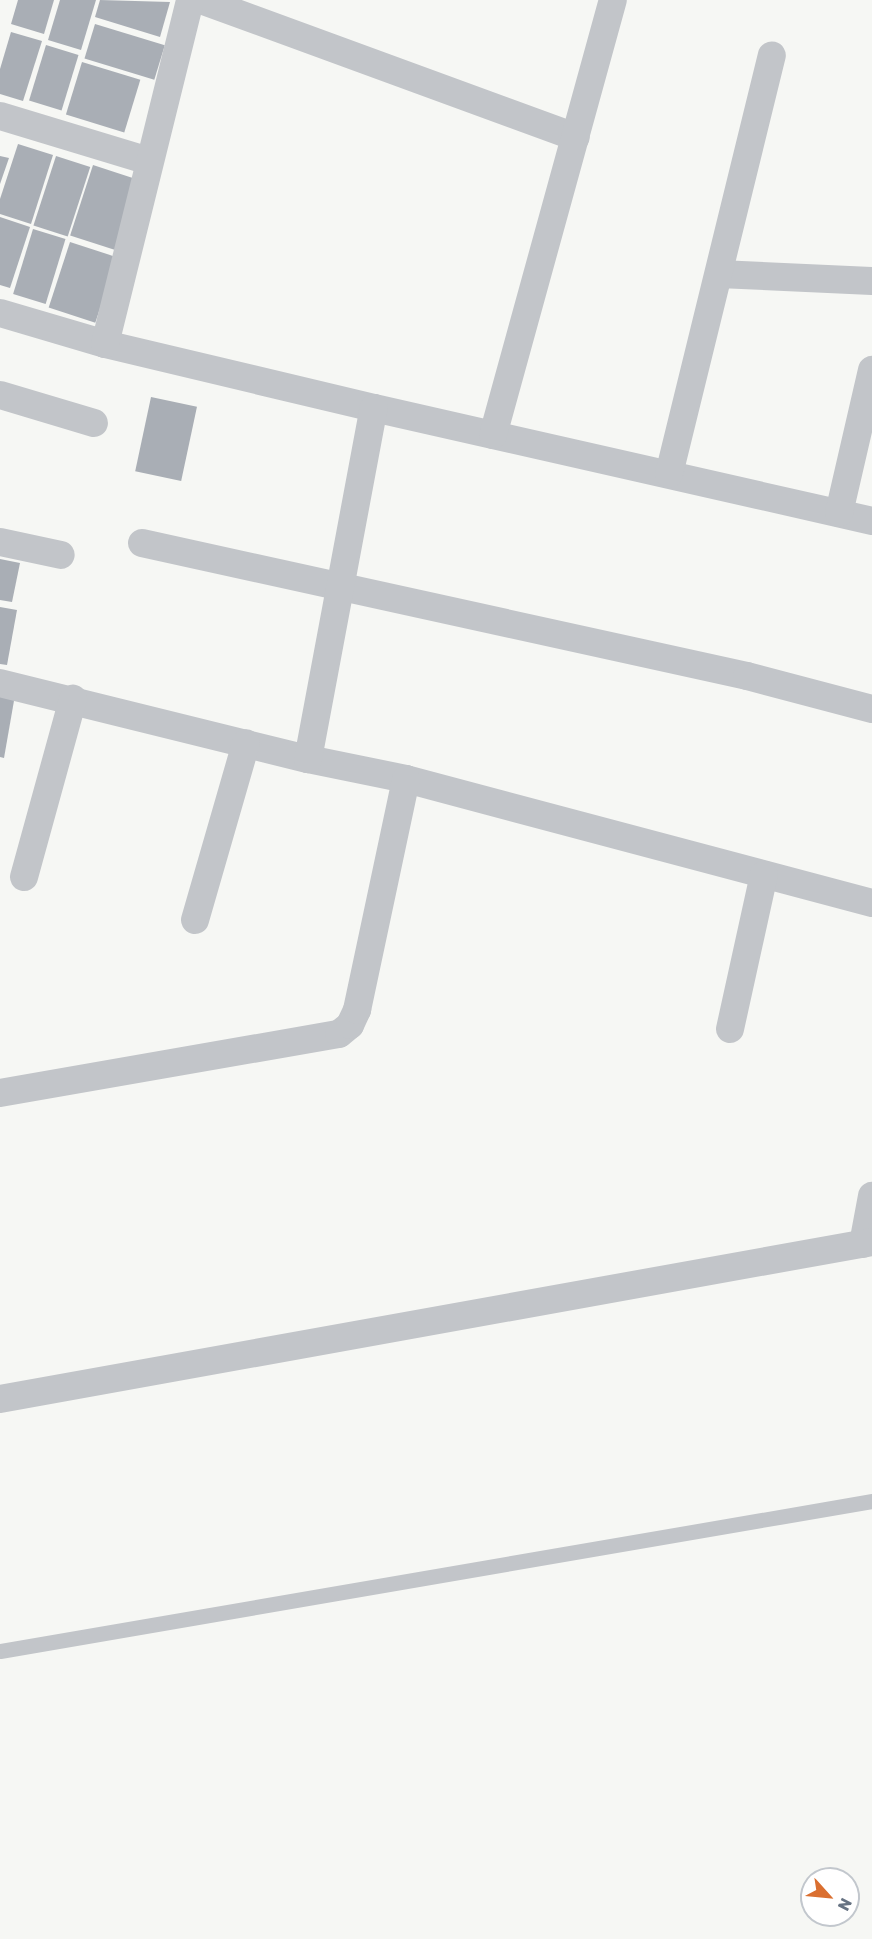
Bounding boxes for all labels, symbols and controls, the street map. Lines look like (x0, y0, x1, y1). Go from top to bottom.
north arrow (800, 1867, 860, 1927)
text: N (834, 1895, 856, 1914)

